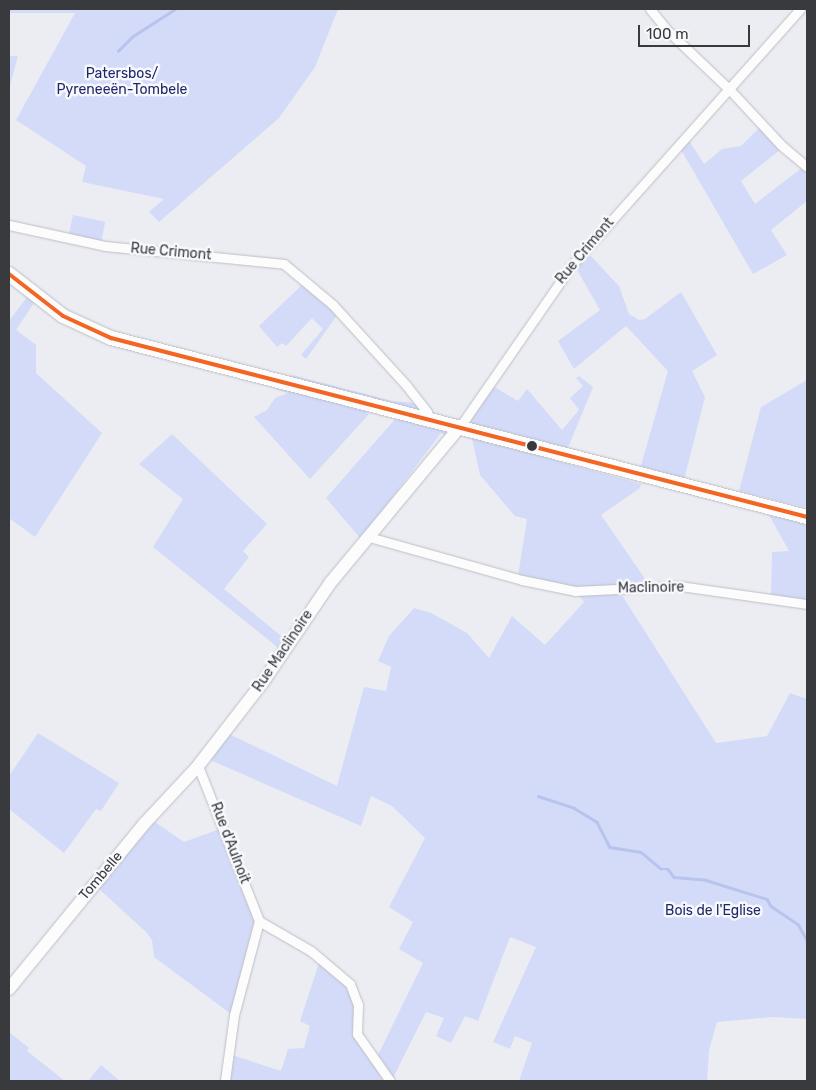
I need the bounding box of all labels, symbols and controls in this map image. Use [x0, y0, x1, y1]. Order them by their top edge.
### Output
scale bar [641, 15, 754, 47]
text: 100 m [646, 25, 688, 43]
park label: Patersbos/ Pyreneeën-Tombele [57, 66, 187, 98]
street label: Rue Crimont [552, 214, 618, 288]
street label: Rue Crimont [130, 240, 212, 264]
unlabelled marker [527, 441, 537, 451]
street label: Maclinoire [618, 579, 684, 597]
street label: Rue Maclinoire [249, 607, 317, 695]
street label: Rue d'Aulnoit [207, 800, 253, 886]
street label: Tombelle [76, 848, 126, 904]
park label: Bois de l'Eglise [665, 903, 761, 919]

